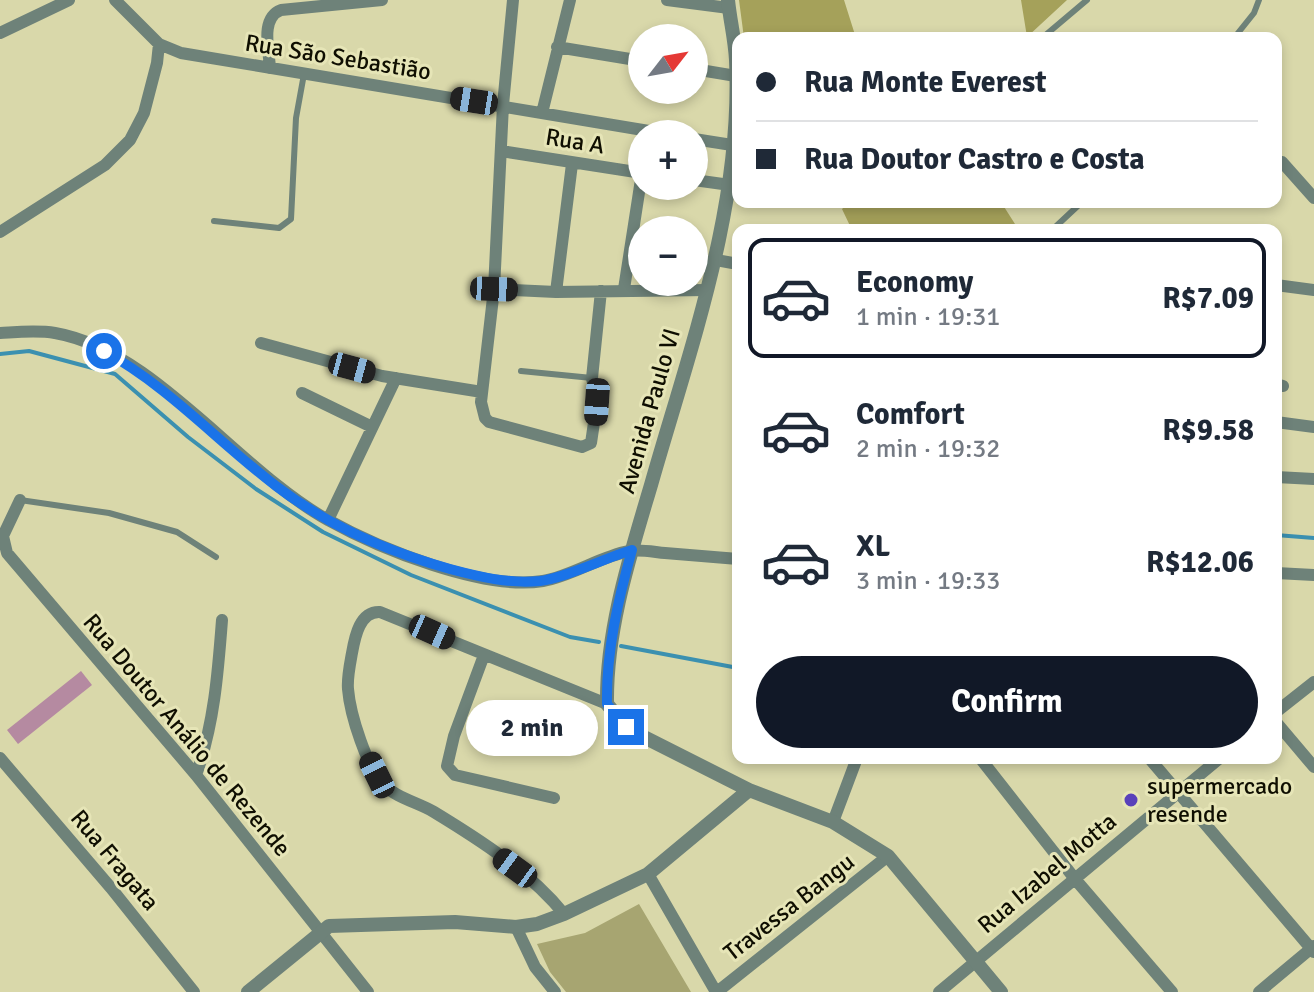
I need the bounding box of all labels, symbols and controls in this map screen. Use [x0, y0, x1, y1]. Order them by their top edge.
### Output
north arrow [628, 24, 708, 104]
map controls [628, 24, 708, 296]
street label: Rua São Sebastião [243, 27, 433, 87]
text: Rua Monte Everest [804, 64, 1047, 101]
car [448, 85, 500, 117]
button: + [628, 120, 708, 200]
street label: Rua A [543, 122, 607, 160]
text: Rua Doutor Castro e Costa [804, 141, 1145, 178]
button: − [628, 216, 708, 296]
icon: car [760, 262, 832, 334]
text: Economy [856, 264, 973, 301]
car [470, 276, 518, 302]
text: R$7.09 [1162, 280, 1254, 317]
text: 1 min · 19:31 [856, 301, 1000, 333]
street label: Avenida Paulo VI [611, 325, 687, 497]
route start [86, 333, 122, 369]
car [326, 350, 378, 386]
car [583, 377, 611, 427]
icon: car [760, 394, 832, 466]
text: Comfort [856, 396, 965, 433]
text: R$9.58 [1162, 412, 1254, 449]
text: 2 min · 19:32 [856, 433, 1000, 465]
icon: car [760, 526, 832, 598]
text: XL [856, 528, 890, 565]
text: R$12.06 [1146, 544, 1254, 581]
text: 3 min · 19:33 [856, 565, 1000, 597]
street label: Rua Doutor Análio de Rezende [77, 607, 297, 863]
car [405, 611, 459, 653]
button: Confirm [756, 656, 1258, 748]
callout: 2 min [466, 699, 598, 755]
route end [608, 709, 644, 745]
text: 2 min [501, 712, 563, 744]
car [356, 748, 398, 802]
place label: supermercado resende [1147, 771, 1292, 829]
marker: supermercado resende [1122, 791, 1140, 809]
street label: Rua Fragata [64, 804, 166, 916]
street label: Rua Izabel Motta [971, 806, 1123, 940]
car [489, 844, 541, 892]
street label: Travessa Bangu [718, 847, 860, 967]

